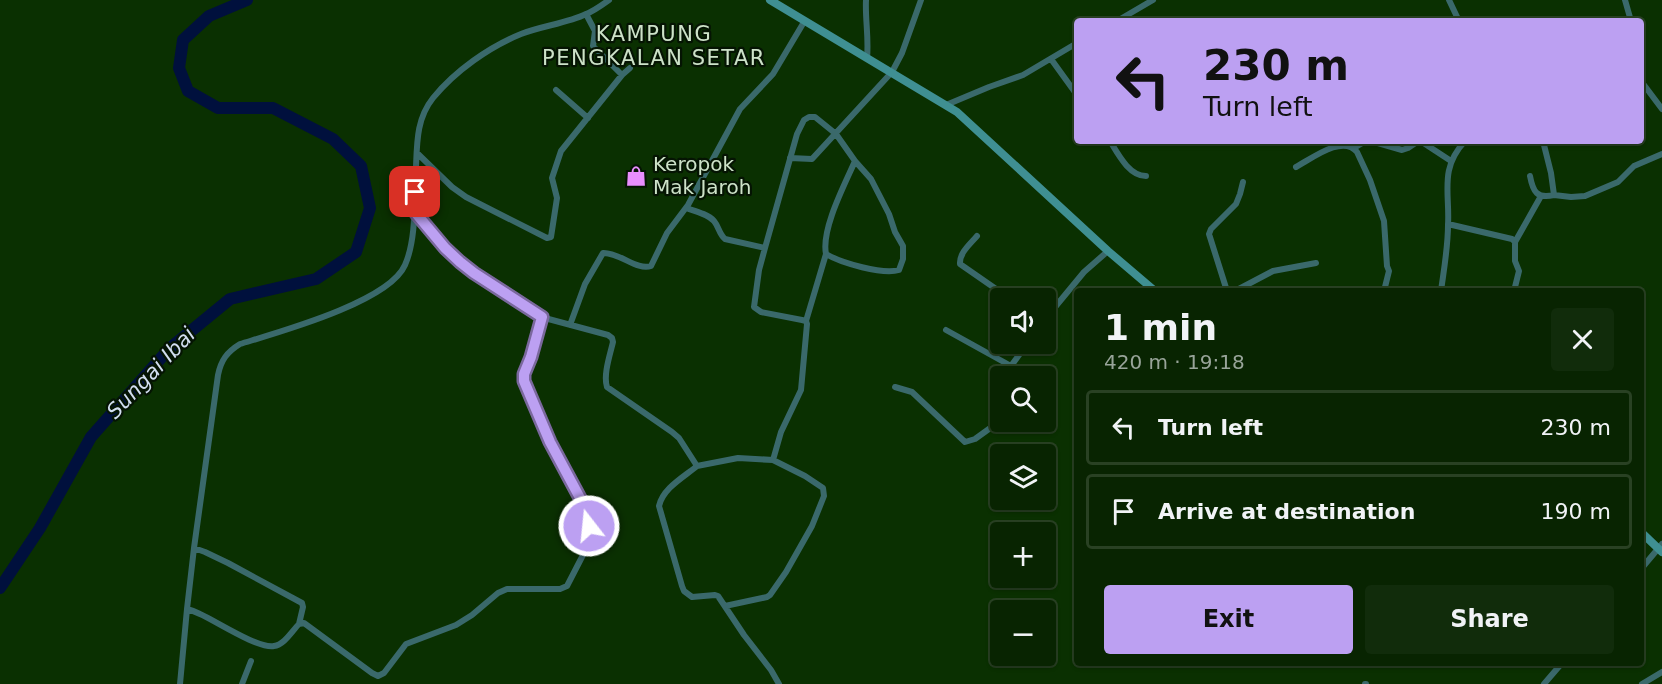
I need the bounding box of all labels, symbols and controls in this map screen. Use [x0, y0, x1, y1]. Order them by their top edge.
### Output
district label: KAMPUNG PENGKALAN SETAR [542, 22, 766, 70]
text: 230 m [1203, 41, 1349, 90]
icon: left [1104, 42, 1182, 120]
text: Turn left [1203, 91, 1313, 122]
place label: Keropok Mak Jaroh [653, 152, 751, 199]
shop icon: Keropok Mak Jaroh [624, 164, 648, 188]
pin [389, 166, 440, 217]
icon: arrive [398, 175, 431, 208]
map controls [990, 288, 1056, 666]
button: sound [990, 288, 1056, 354]
text: 1 min [1104, 307, 1217, 348]
button: close [1551, 308, 1614, 371]
water label: Sungai Ibai [102, 323, 200, 423]
text: 420 m · 19:18 [1104, 350, 1245, 374]
button: search [990, 366, 1056, 432]
icon: left [1107, 411, 1140, 444]
text: Turn left [1158, 415, 1263, 440]
text: 230 m [1541, 415, 1611, 440]
button: layers [990, 444, 1056, 510]
position arrow [557, 494, 621, 558]
icon: arrive [1107, 495, 1140, 528]
text: Arrive at destination [1158, 499, 1415, 524]
text: 190 m [1541, 499, 1611, 524]
button: + [990, 522, 1056, 588]
button: Exit [1104, 585, 1353, 654]
button: Share [1365, 585, 1614, 654]
button: − [990, 600, 1056, 666]

